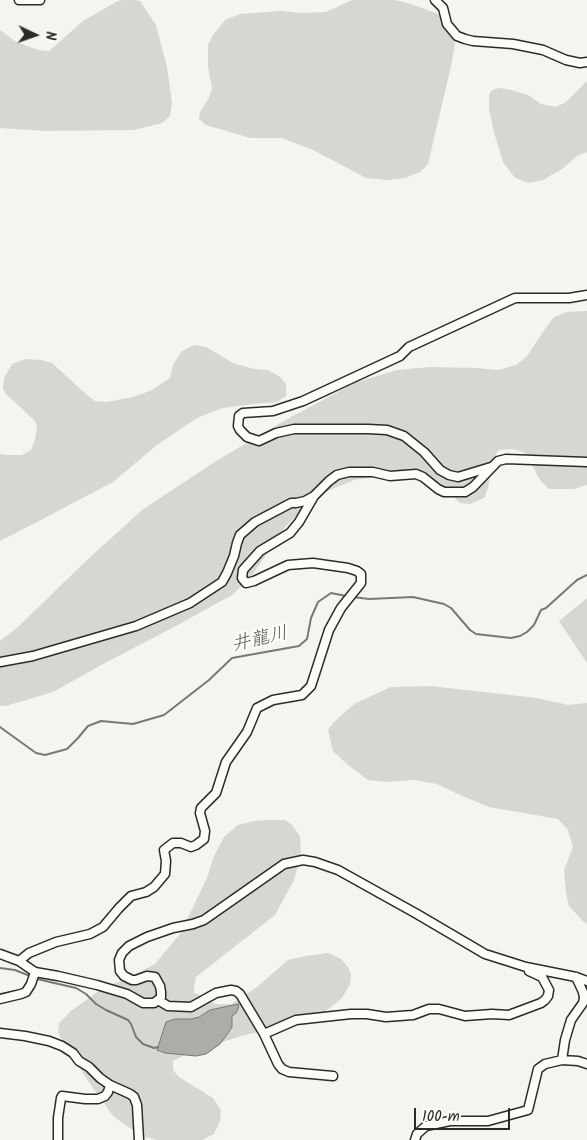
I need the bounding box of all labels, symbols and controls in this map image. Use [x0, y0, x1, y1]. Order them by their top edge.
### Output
north arrow [10, 10, 60, 60]
text: N [39, 31, 61, 41]
water label: 井龍川 [230, 623, 290, 659]
scale bar [417, 1098, 513, 1130]
text: 100 m [422, 1105, 460, 1129]

